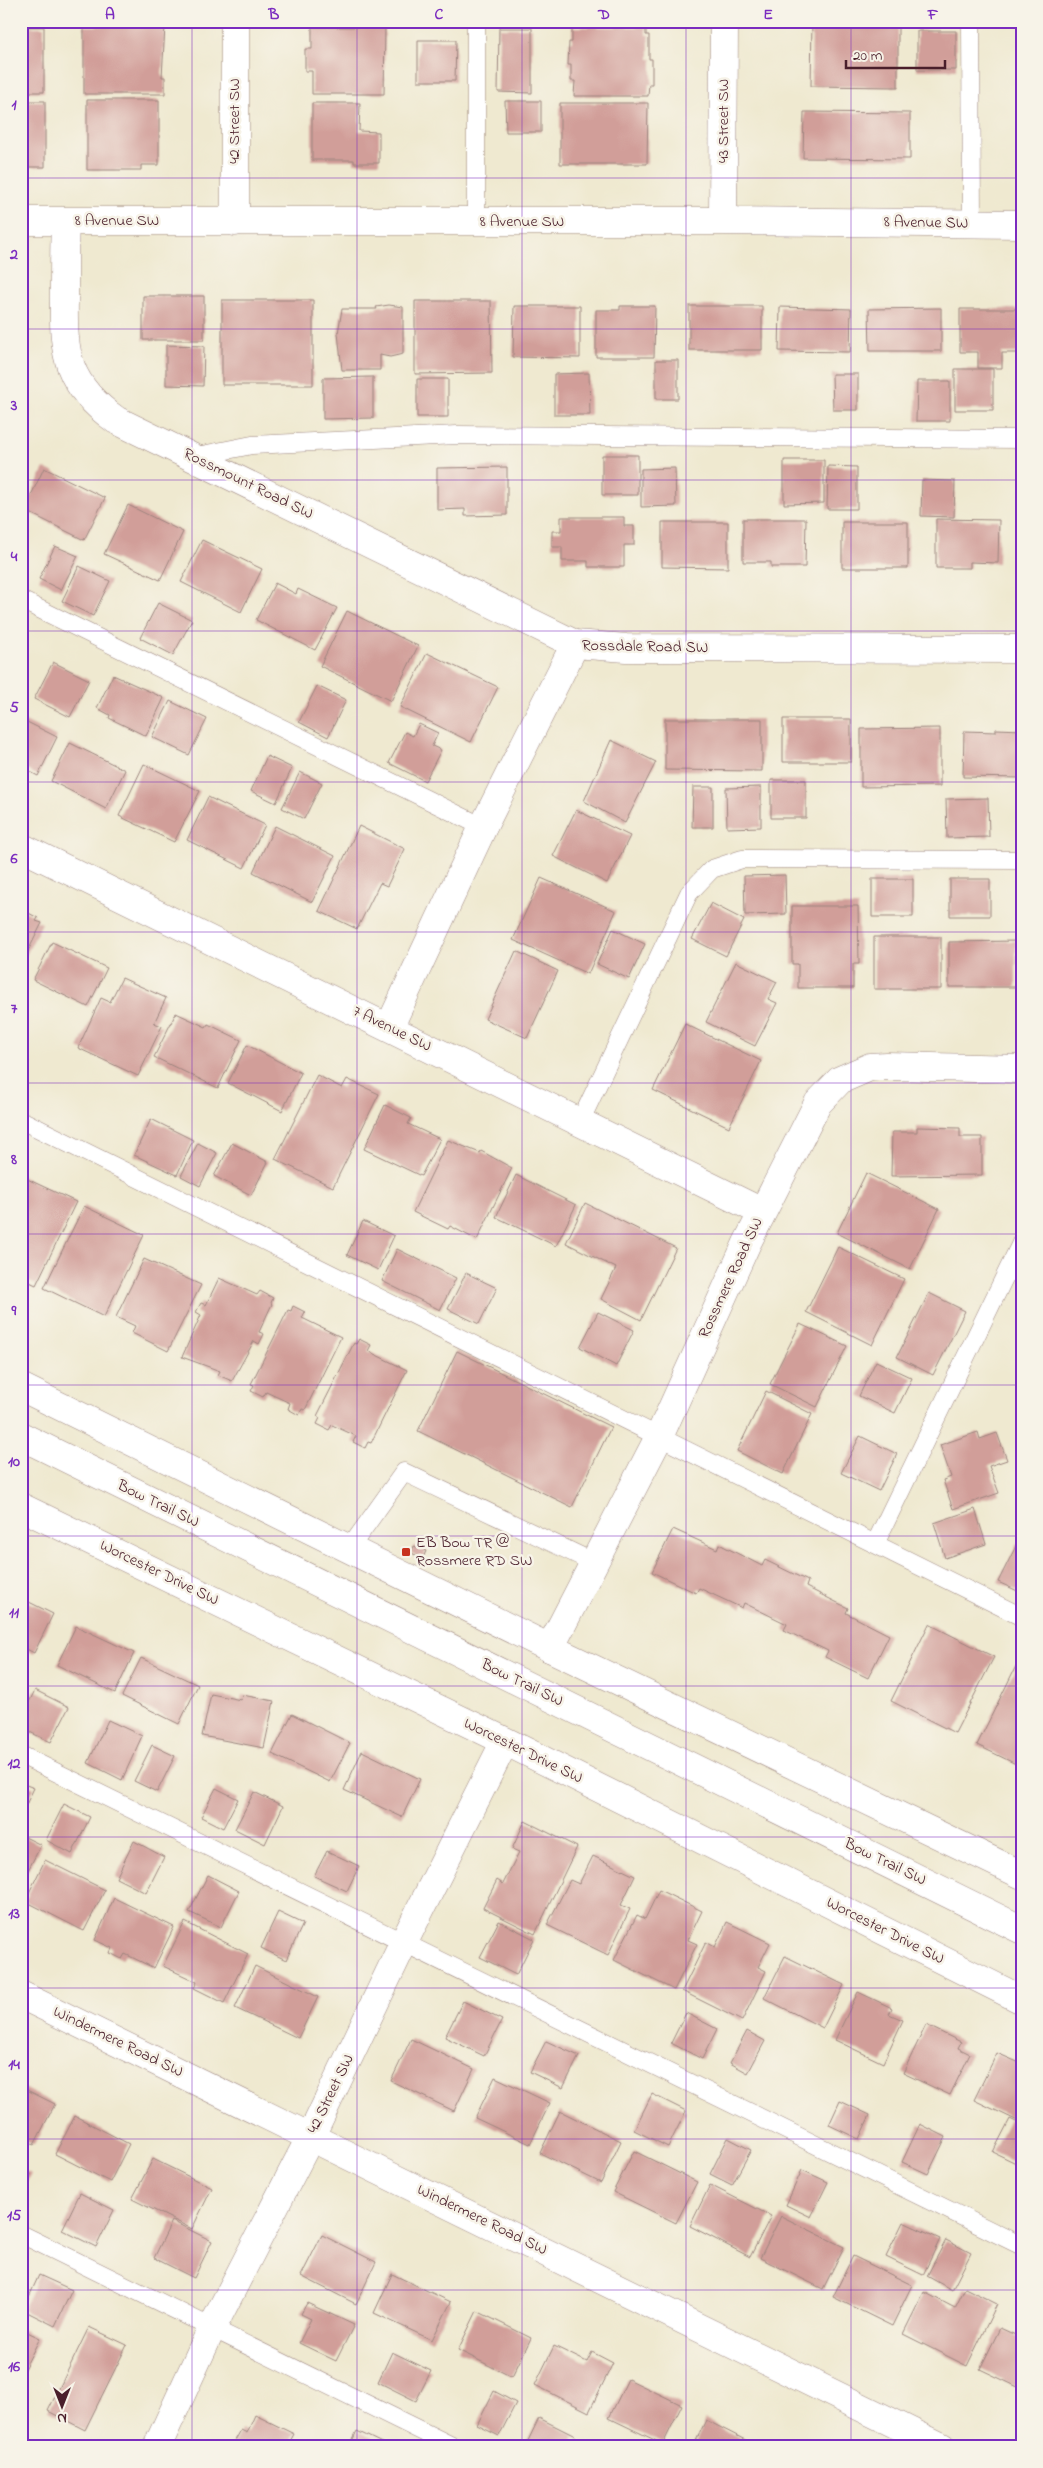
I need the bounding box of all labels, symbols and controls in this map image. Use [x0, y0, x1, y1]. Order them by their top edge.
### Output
text: A [105, 3, 115, 27]
text: B [268, 3, 280, 27]
text: C [435, 3, 444, 27]
text: D [597, 3, 610, 27]
text: E [763, 3, 773, 27]
text: F [927, 3, 939, 27]
scale bar [846, 38, 944, 70]
text: 20 m [853, 45, 883, 67]
street label: 42 Street SW [223, 78, 247, 164]
street label: 43 Street SW [712, 79, 736, 163]
text: 1 [11, 93, 17, 117]
street label: 8 Avenue SW [75, 209, 159, 233]
street label: 8 Avenue SW [480, 210, 564, 234]
street label: 8 Avenue SW [884, 210, 968, 236]
text: 2 [9, 243, 18, 267]
text: 3 [10, 394, 18, 418]
street label: Rossmount Road SW [179, 442, 317, 526]
text: 4 [10, 545, 18, 569]
street label: Rossdale Road SW [582, 634, 708, 660]
text: 5 [9, 696, 19, 720]
text: 6 [9, 847, 18, 871]
text: 7 [11, 997, 18, 1021]
street label: 7 Avenue SW [348, 1000, 436, 1058]
text: 8 [10, 1148, 17, 1172]
street label: Rossmere Road SW [693, 1214, 769, 1342]
text: 9 [11, 1299, 17, 1323]
text: 10 [8, 1450, 20, 1474]
street label: Bow Trail SW [112, 1473, 203, 1534]
place label: EB Bow TR @ Rossmere RD SW [416, 1531, 532, 1573]
street label: Worcester Drive SW [95, 1534, 223, 1612]
marker: EB Bow TR @ Rossmere RD SW [400, 1546, 412, 1558]
text: 11 [9, 1601, 20, 1625]
street label: Bow Trail SW [476, 1652, 567, 1713]
street label: Worcester Drive SW [459, 1712, 587, 1790]
text: 12 [7, 1752, 21, 1776]
street label: Bow Trail SW [839, 1831, 930, 1892]
street label: Worcester Drive SW [822, 1891, 948, 1971]
text: 13 [8, 1902, 20, 1926]
street label: Windermere Road SW [49, 2000, 187, 2084]
street label: 42 Street SW [301, 2050, 361, 2138]
text: 14 [8, 2053, 20, 2077]
street label: Windermere Road SW [413, 2178, 551, 2262]
text: 15 [7, 2204, 22, 2228]
text: 16 [8, 2355, 21, 2379]
north arrow [38, 2380, 88, 2430]
text: N [57, 2407, 67, 2428]

